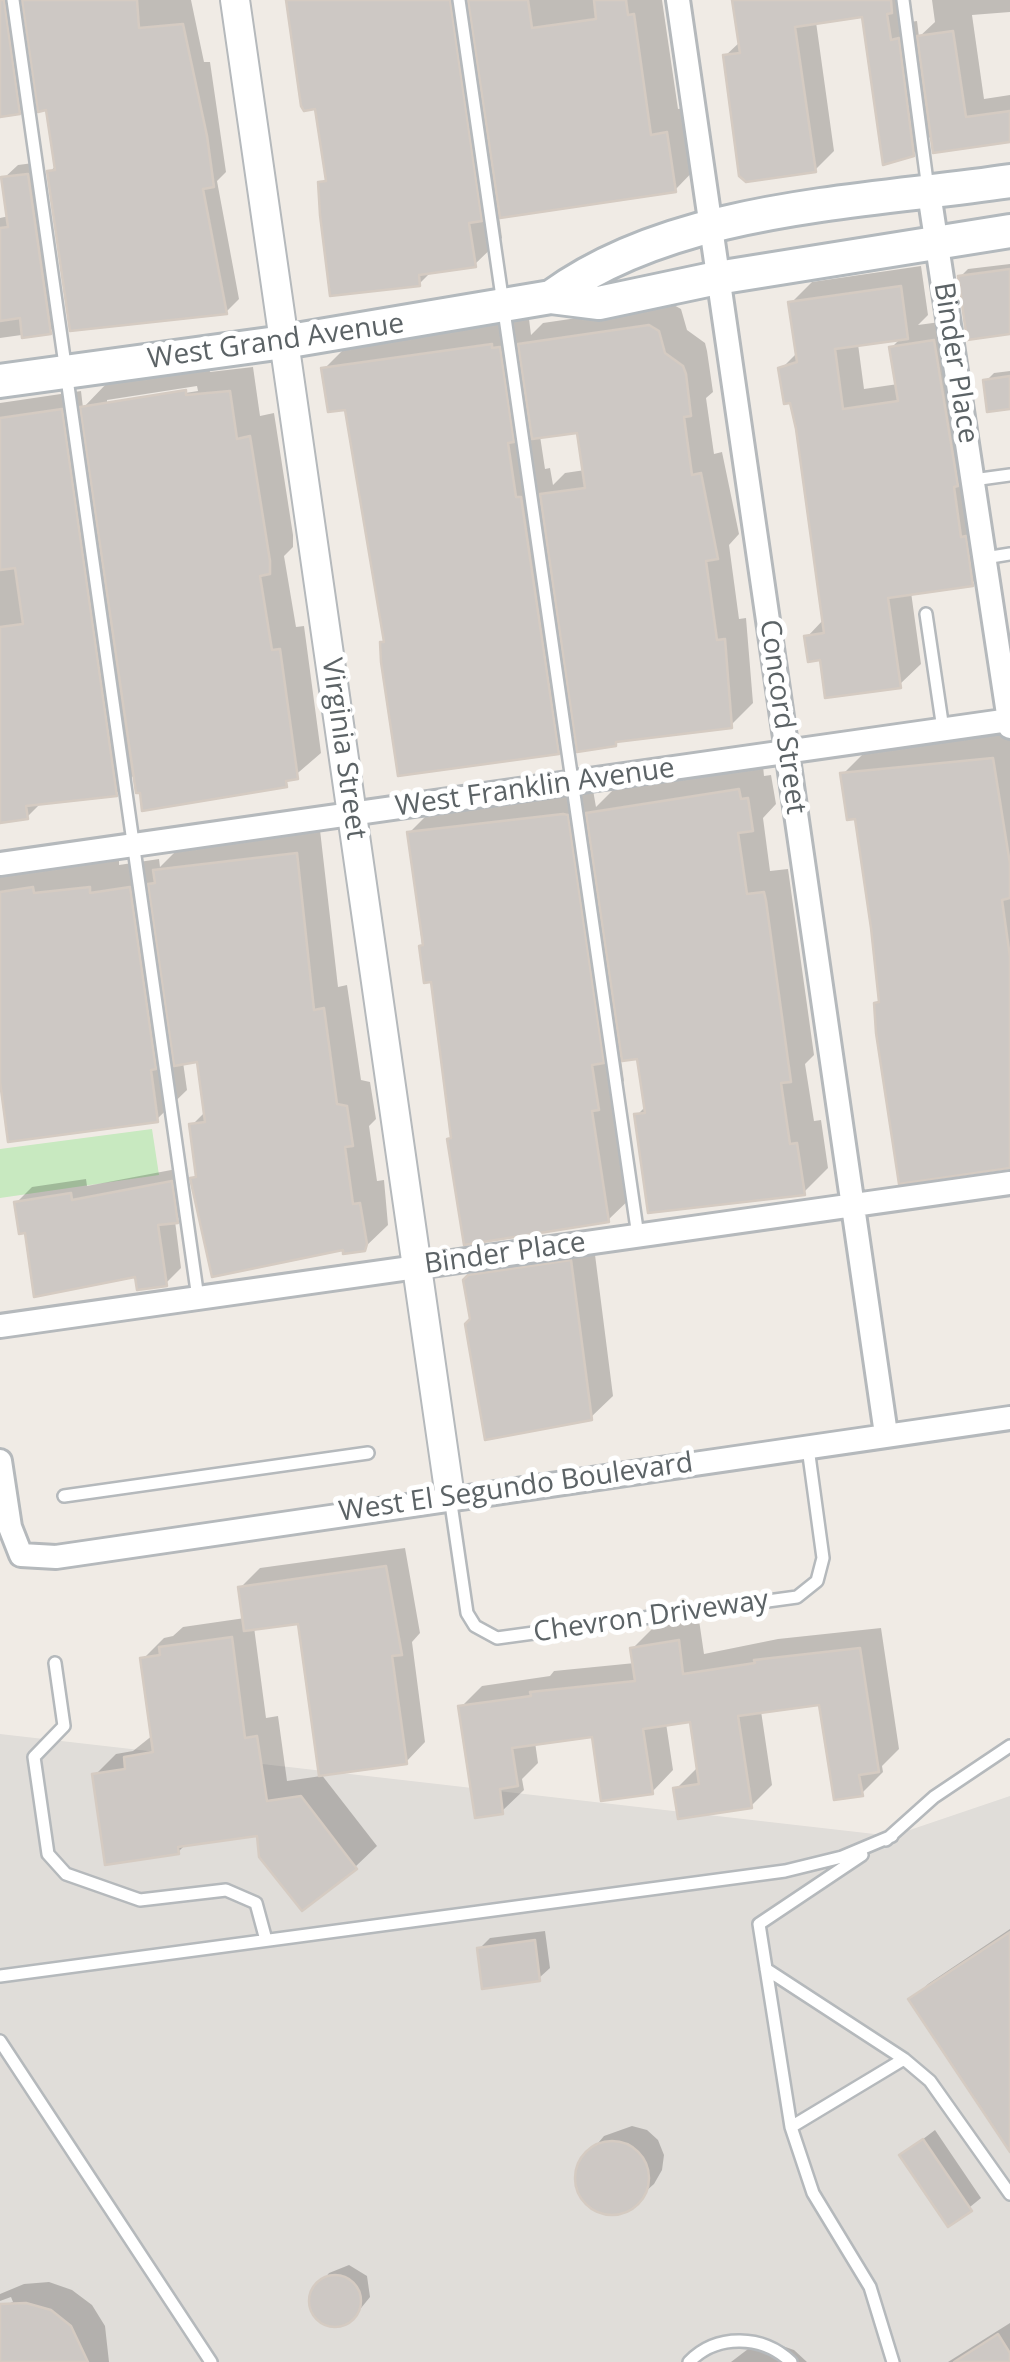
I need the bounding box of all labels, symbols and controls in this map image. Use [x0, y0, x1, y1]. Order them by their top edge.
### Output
street label: Binder Place [926, 280, 984, 446]
street label: West Grand Avenue [146, 307, 406, 377]
street label: Concord Street [752, 618, 812, 816]
street label: Virginia Street [314, 656, 372, 842]
street label: West Franklin Avenue [393, 752, 677, 824]
street label: Binder Place [422, 1226, 588, 1282]
street label: West El Segundo Boulevard [337, 1447, 695, 1529]
street label: Chevron Driveway [531, 1584, 771, 1650]

